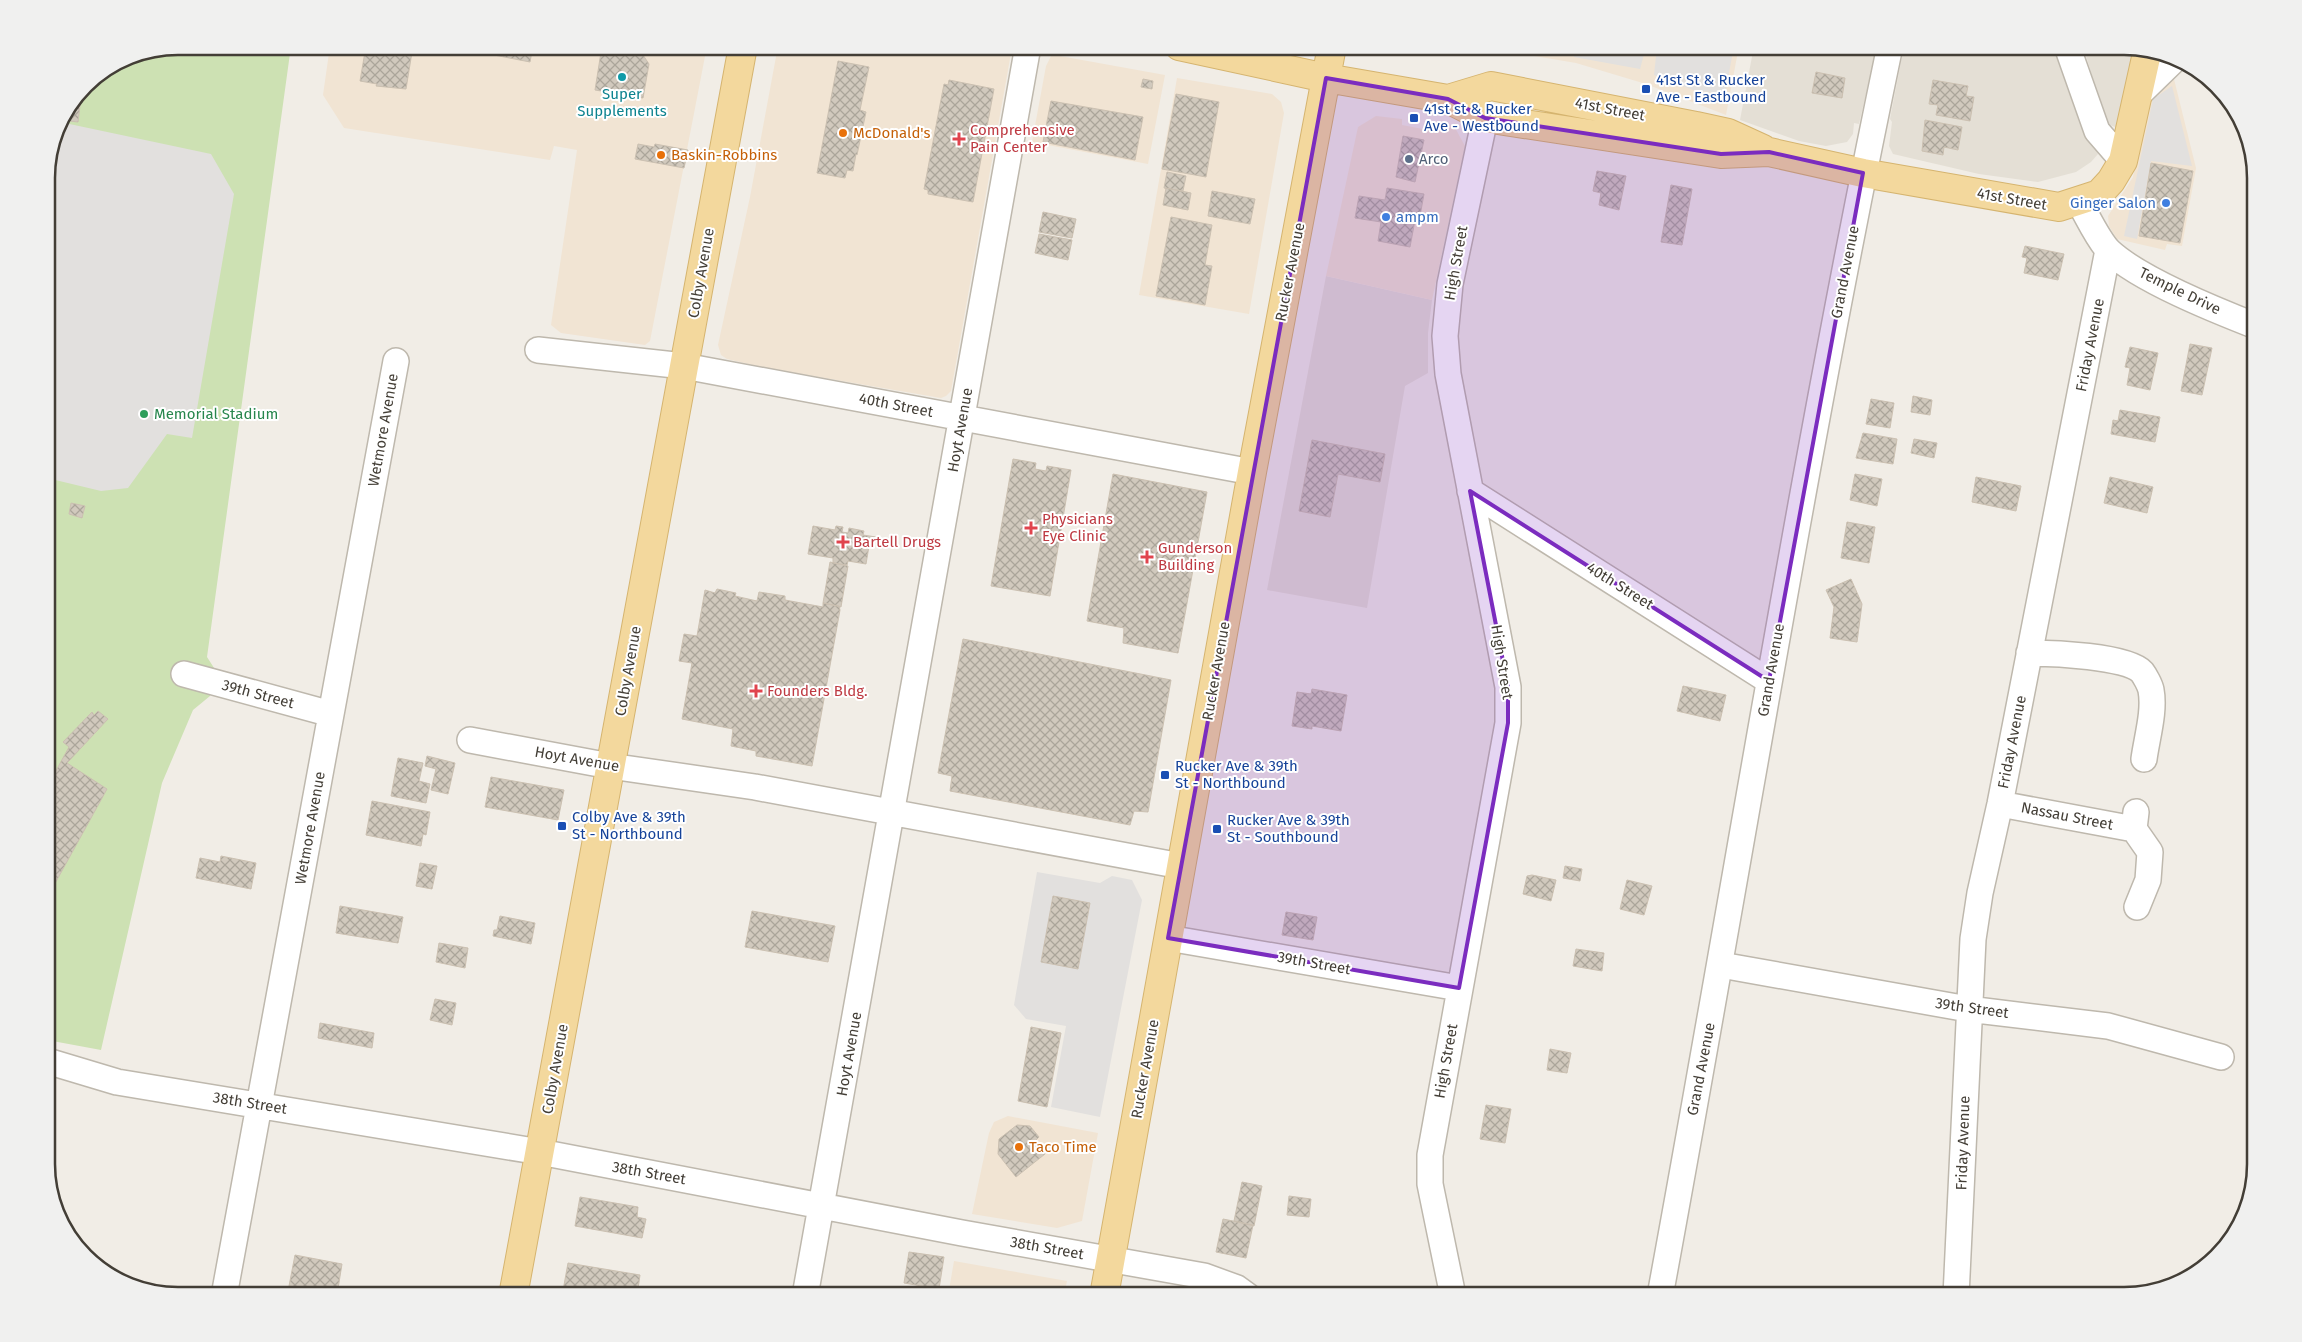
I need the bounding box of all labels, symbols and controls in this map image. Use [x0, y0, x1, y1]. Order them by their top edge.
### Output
marker: Super Supplements [616, 71, 628, 83]
place label: 41st St & Rucker Ave - Eastbound [1656, 71, 1767, 106]
marker: 41st St & Rucker Ave - Eastbound [1640, 83, 1652, 95]
place label: Super Supplements [577, 85, 667, 120]
street label: 41st Street [1574, 93, 1647, 125]
place label: 41st st & Rucker Ave - Westbound [1424, 100, 1539, 135]
marker: 41st st & Rucker Ave - Westbound [1408, 112, 1420, 124]
place label: Comprehensive Pain Center [970, 121, 1075, 156]
place label: McDonald's [853, 124, 931, 142]
marker: McDonald's [837, 127, 849, 139]
marker: Comprehensive Pain Center [952, 132, 966, 146]
place label: Baskin-Robbins [671, 146, 777, 164]
marker: Baskin-Robbins [655, 149, 667, 161]
place label: Arco [1419, 150, 1449, 168]
marker: Arco [1403, 153, 1415, 165]
street label: 41st Street [1976, 184, 2049, 214]
place label: Ginger Salon [2070, 194, 2156, 212]
marker: Ginger Salon [2160, 197, 2172, 209]
place label: ampm [1396, 208, 1439, 226]
marker: ampm [1380, 211, 1392, 223]
street label: Rucker Avenue [1272, 221, 1308, 323]
street label: High Street [1441, 224, 1472, 302]
street label: Grand Avenue [1827, 224, 1863, 320]
street label: Colby Avenue [684, 227, 718, 319]
street label: Temple Drive [2136, 264, 2224, 318]
street label: Friday Avenue [2072, 297, 2108, 393]
street label: Wetmore Avenue [364, 372, 402, 488]
street label: Hoyt Avenue [944, 386, 976, 474]
street label: 40th Street [857, 389, 935, 421]
place label: Memorial Stadium [154, 405, 278, 423]
marker: Memorial Stadium [138, 408, 150, 420]
place label: Physicians Eye Clinic [1042, 510, 1113, 545]
marker: Physicians Eye Clinic [1024, 521, 1038, 535]
place label: Bartell Drugs [853, 533, 941, 551]
marker: Bartell Drugs [837, 536, 849, 548]
place label: Gunderson Building [1158, 539, 1232, 574]
marker: Gunderson Building [1140, 550, 1154, 564]
street label: 40th Street [1583, 558, 1657, 614]
street label: Rucker Avenue [1198, 620, 1234, 722]
street label: Grand Avenue [1754, 622, 1788, 718]
street label: High Street [1487, 623, 1517, 701]
street label: Colby Avenue [611, 625, 645, 717]
street label: 39th Street [220, 676, 297, 712]
place label: Founders Bldg. [767, 682, 868, 700]
marker: Founders Bldg. [749, 684, 763, 698]
street label: Friday Avenue [1994, 694, 2030, 790]
street label: Hoyt Avenue [533, 743, 621, 775]
place label: Rucker Ave & 39th St - Northbound [1175, 757, 1298, 792]
marker: Rucker Ave & 39th St - Northbound [1159, 769, 1171, 781]
street label: Wetmore Avenue [291, 770, 329, 886]
street label: Nassau Street [2019, 798, 2115, 834]
place label: Colby Ave & 39th St - Northbound [572, 808, 686, 843]
place label: Rucker Ave & 39th St - Southbound [1227, 811, 1350, 846]
marker: Colby Ave & 39th St - Northbound [556, 820, 568, 832]
marker: Rucker Ave & 39th St - Southbound [1211, 823, 1223, 835]
street label: 39th Street [1276, 948, 1353, 978]
street label: 39th Street [1934, 994, 2010, 1022]
street label: Hoyt Avenue [833, 1010, 865, 1098]
street label: Rucker Avenue [1127, 1018, 1163, 1120]
street label: Grand Avenue [1683, 1021, 1719, 1117]
street label: High Street [1431, 1022, 1462, 1100]
street label: Colby Avenue [538, 1023, 572, 1115]
street label: 38th Street [212, 1088, 289, 1118]
street label: Friday Avenue [1952, 1095, 1974, 1191]
place label: Taco Time [1029, 1138, 1097, 1156]
marker: Taco Time [1013, 1141, 1025, 1153]
street label: 38th Street [611, 1158, 688, 1188]
street label: 38th Street [1009, 1233, 1086, 1263]

